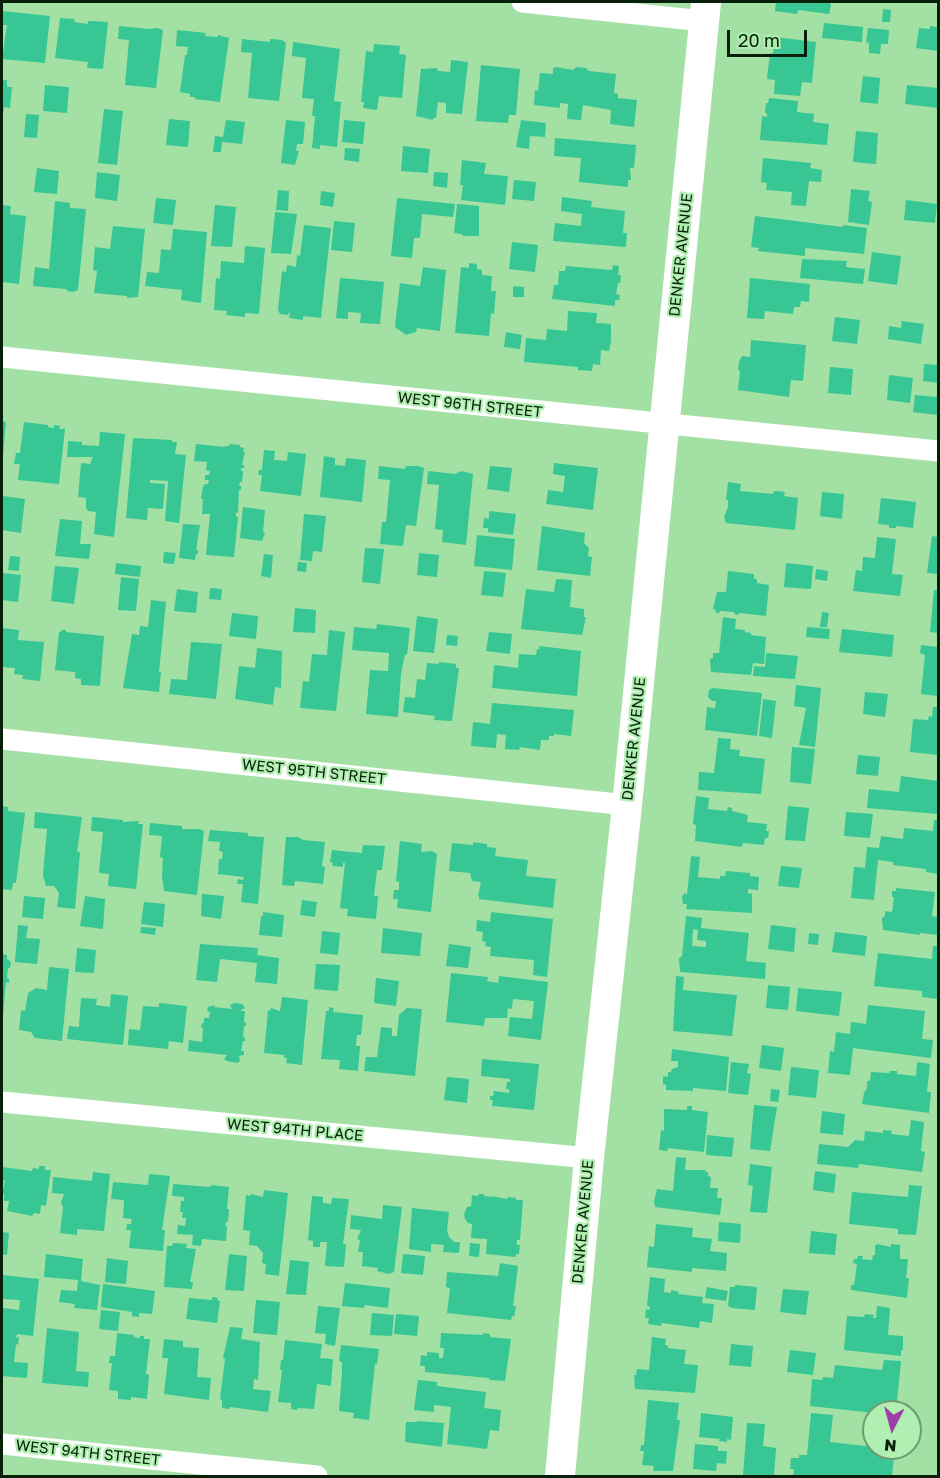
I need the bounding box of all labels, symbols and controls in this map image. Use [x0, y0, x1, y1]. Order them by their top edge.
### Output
scale bar [730, 18, 810, 56]
text: 20 m [738, 29, 780, 51]
street label: DENKER AVENUE [666, 192, 696, 318]
street label: WEST 96TH STREET [397, 388, 543, 422]
street label: DENKER AVENUE [619, 676, 649, 802]
street label: WEST 95TH STREET [241, 755, 387, 789]
street label: WEST 94TH PLACE [226, 1115, 364, 1145]
street label: DENKER AVENUE [569, 1160, 597, 1284]
north arrow [862, 1400, 922, 1460]
text: N [883, 1435, 897, 1456]
street label: WEST 94TH STREET [15, 1436, 161, 1470]

